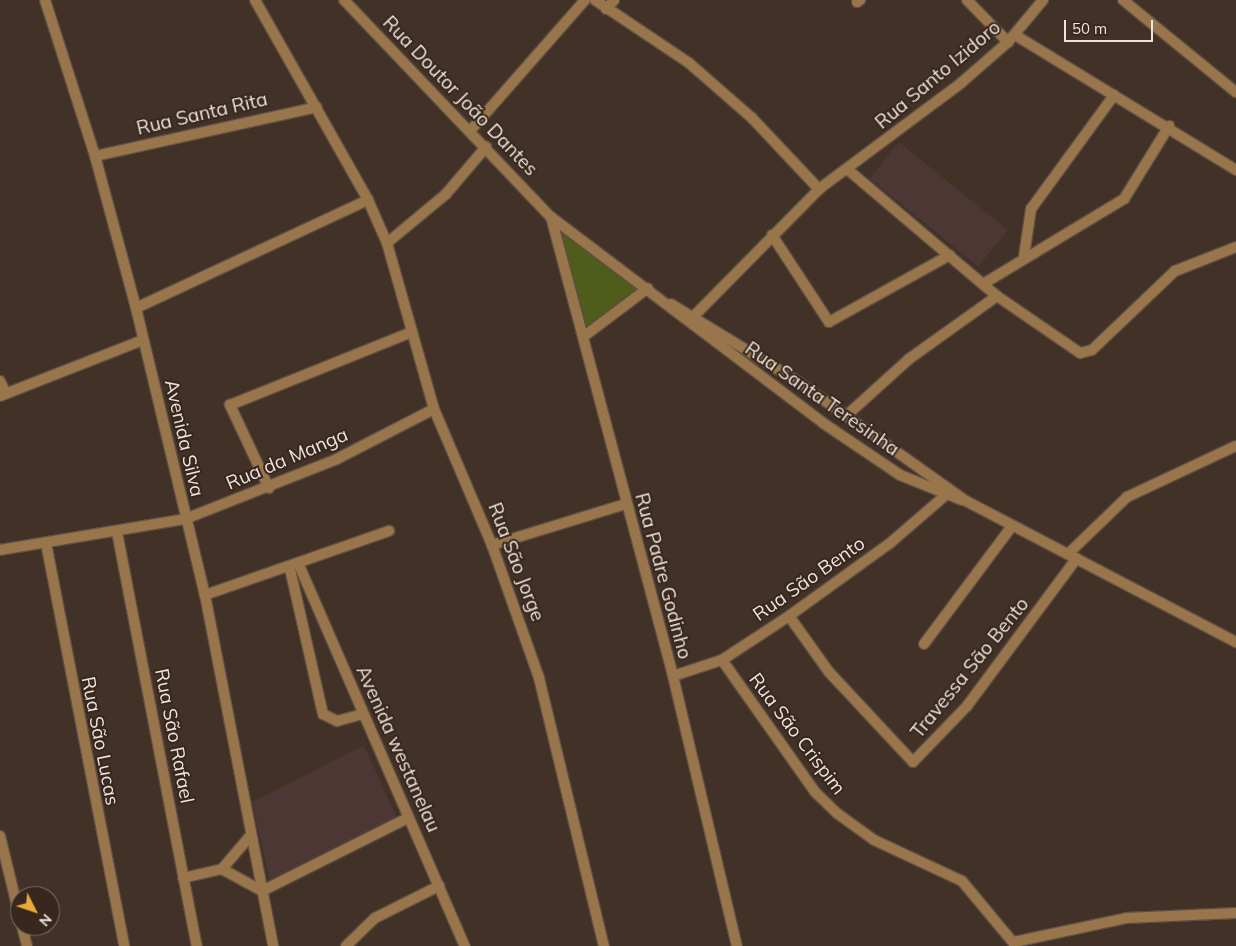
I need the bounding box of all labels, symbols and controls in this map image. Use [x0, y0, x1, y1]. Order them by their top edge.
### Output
scale bar [1066, 10, 1155, 42]
street label: Rua Doutor João Dantes [378, 11, 542, 181]
street label: Rua Santo Izidoro [871, 16, 1005, 134]
text: 50 m [1072, 19, 1107, 38]
street label: Rua Santa Rita [134, 88, 270, 140]
street label: Rua Santa Teresinha [741, 337, 903, 461]
street label: Avenida Silva [159, 377, 209, 499]
street label: Rua da Manga [223, 423, 351, 495]
street label: Rua Padre Godinho [630, 490, 696, 662]
street label: Rua São Jorge [483, 499, 549, 625]
street label: Rua São Bento [749, 532, 869, 626]
street label: Travessa São Bento [906, 593, 1034, 743]
street label: Avenida westanelau [351, 662, 445, 836]
street label: Rua São Rafael [150, 667, 198, 805]
street label: Rua São Crispim [744, 669, 850, 799]
street label: Rua São Lucas [76, 675, 124, 807]
north arrow [10, 886, 60, 936]
text: N [35, 910, 56, 930]

